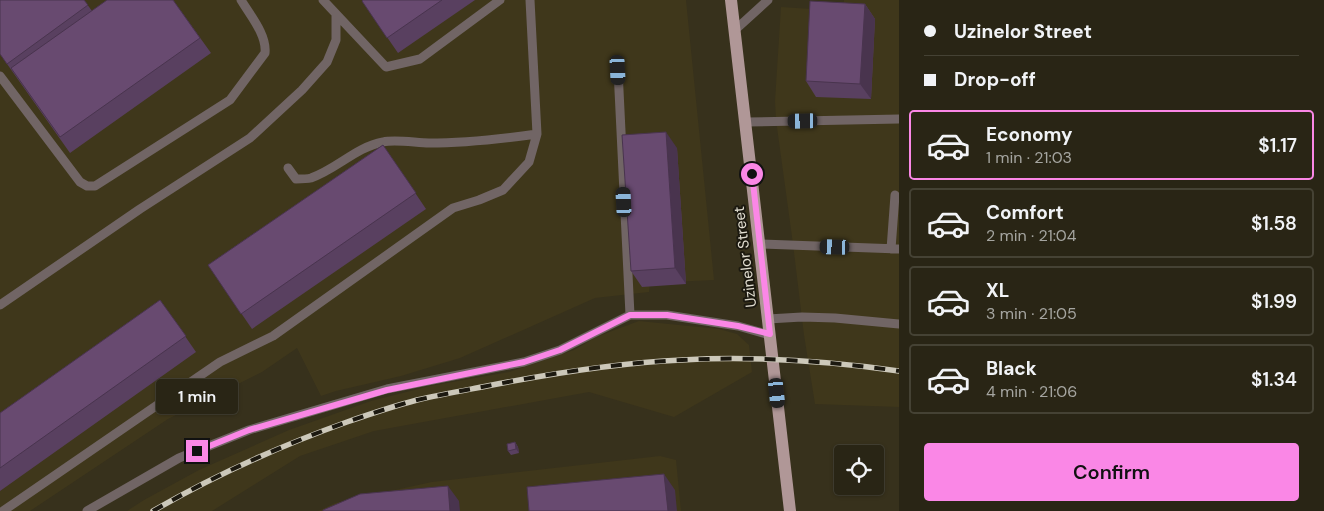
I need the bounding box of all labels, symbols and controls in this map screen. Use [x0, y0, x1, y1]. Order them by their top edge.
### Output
text: Uzinelor Street [954, 19, 1092, 44]
car [609, 55, 626, 85]
text: Drop-off [954, 67, 1036, 92]
car [787, 113, 818, 129]
text: Economy [986, 122, 1073, 147]
icon: car [926, 123, 971, 168]
text: $1.17 [1258, 133, 1297, 158]
text: 1 min · 21:03 [986, 147, 1072, 168]
route start [741, 163, 763, 185]
car [615, 187, 632, 217]
text: Comfort [986, 200, 1064, 225]
icon: car [926, 201, 971, 246]
street label: Uzinelor Street [729, 205, 761, 309]
text: $1.58 [1251, 211, 1297, 236]
text: 2 min · 21:04 [986, 225, 1077, 246]
car [819, 239, 850, 255]
text: XL [986, 278, 1009, 303]
icon: car [926, 279, 971, 324]
text: $1.99 [1251, 289, 1297, 314]
text: 3 min · 21:05 [986, 303, 1077, 324]
text: Black [986, 356, 1037, 381]
icon: car [926, 357, 971, 402]
text: $1.34 [1251, 367, 1297, 392]
car [767, 377, 786, 409]
callout: 1 min [156, 378, 238, 414]
text: 4 min · 21:06 [986, 381, 1077, 402]
text: 1 min [178, 386, 216, 407]
route end [186, 440, 208, 462]
button: Confirm [924, 443, 1299, 501]
map controls [834, 445, 884, 495]
button: locate [834, 445, 884, 495]

